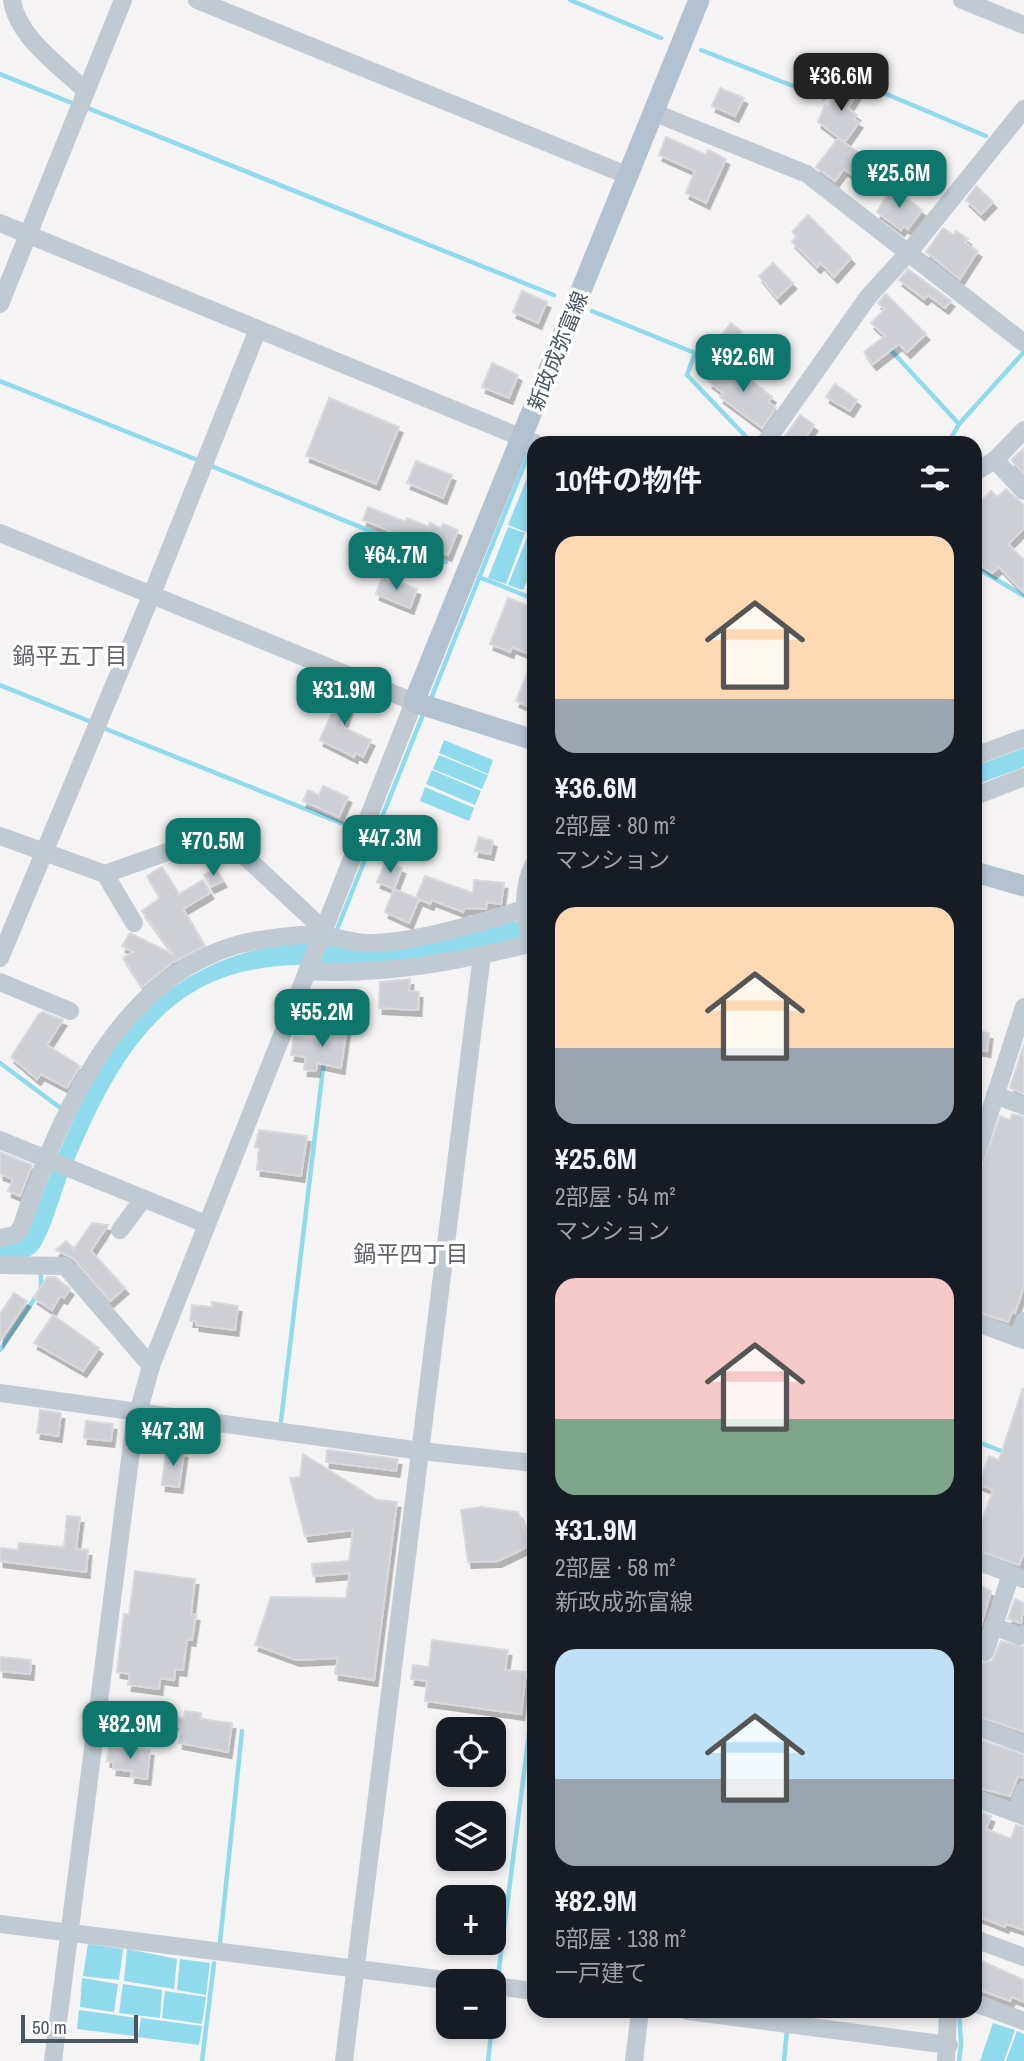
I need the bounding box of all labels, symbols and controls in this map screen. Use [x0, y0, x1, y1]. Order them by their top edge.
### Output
pin: ¥36.6M [784, 54, 898, 113]
text: ¥36.6M [810, 60, 872, 91]
pin: ¥25.6M [842, 150, 956, 210]
text: ¥25.6M [868, 157, 930, 188]
street label: 新政成弥富線 [520, 287, 595, 415]
pin: ¥92.6M [686, 334, 800, 394]
text: ¥92.6M [712, 341, 774, 372]
icon: filters [916, 459, 954, 497]
text: 10件の物件 [555, 460, 702, 500]
pin: ¥64.7M [339, 532, 453, 592]
text: ¥64.7M [365, 539, 427, 570]
icon: home [692, 582, 818, 708]
district label: 鍋平五丁目 [13, 640, 128, 671]
pin: ¥31.9M [287, 668, 401, 727]
text: ¥31.9M [313, 674, 375, 705]
text: ¥36.6M [555, 767, 637, 807]
text: 2部屋 · 80 m² [555, 810, 675, 841]
pin: ¥47.3M [333, 816, 447, 875]
pin: ¥70.5M [156, 818, 270, 878]
text: ¥47.3M [359, 822, 421, 853]
text: ¥70.5M [182, 825, 244, 856]
text: マンション [555, 844, 670, 875]
icon: home [692, 953, 818, 1079]
pin: ¥55.2M [265, 990, 379, 1049]
text: ¥55.2M [291, 996, 353, 1027]
text: ¥25.6M [555, 1138, 637, 1178]
text: 2部屋 · 54 m² [555, 1181, 675, 1212]
text: マンション [555, 1215, 670, 1246]
district label: 鍋平四丁目 [354, 1238, 469, 1269]
icon: home [692, 1324, 818, 1450]
pin: ¥47.3M [116, 1408, 230, 1468]
text: ¥47.3M [142, 1415, 204, 1446]
text: ¥31.9M [555, 1509, 637, 1549]
text: 2部屋 · 58 m² [555, 1552, 675, 1583]
text: 新政成弥富線 [555, 1586, 693, 1617]
icon: home [692, 1695, 818, 1821]
pin: ¥82.9M [73, 1702, 187, 1761]
text: ¥82.9M [99, 1708, 161, 1739]
map controls [436, 1717, 506, 2039]
button: locate [436, 1717, 506, 1787]
button: layers [436, 1801, 506, 1871]
text: ¥82.9M [555, 1880, 637, 1920]
button: + [436, 1885, 506, 1955]
text: 5部屋 · 138 m² [555, 1923, 686, 1954]
text: 一戸建て [555, 1957, 647, 1988]
button: − [436, 1969, 506, 2039]
scale bar [21, 2012, 138, 2044]
text: 50 m [32, 2014, 67, 2040]

